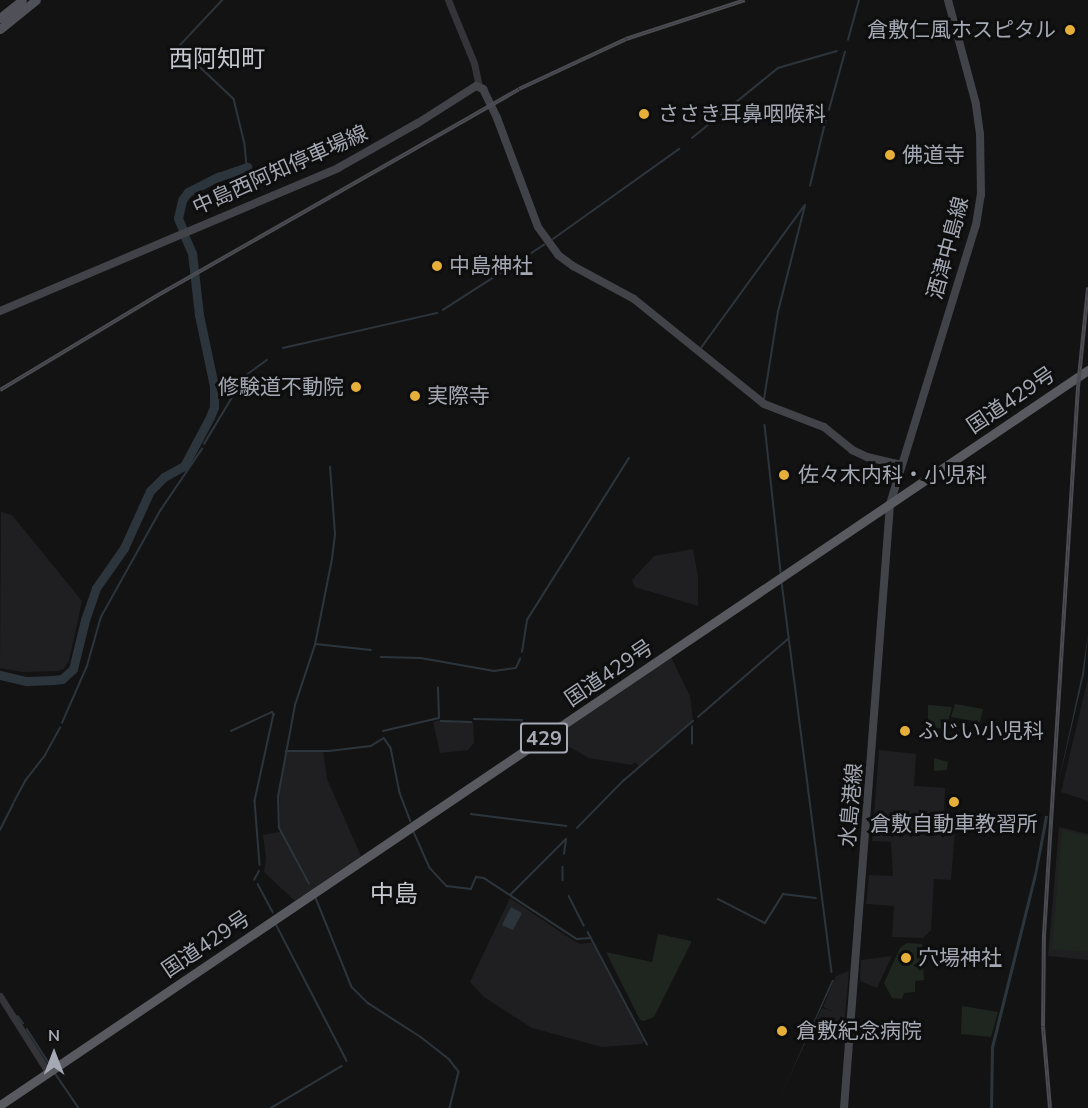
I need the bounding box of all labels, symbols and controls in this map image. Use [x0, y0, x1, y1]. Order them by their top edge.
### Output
place label: 倉敷仁風ホスピタル [867, 17, 1056, 43]
marker: 倉敷仁風ホスピタル [1061, 21, 1079, 39]
district label: 西阿知町 [169, 46, 265, 74]
place label: ささき耳鼻咽喉科 [658, 101, 826, 127]
marker: ささき耳鼻咽喉科 [635, 105, 653, 123]
street label: 中島西阿知停車場線 [189, 120, 371, 220]
place label: 佛道寺 [902, 142, 965, 168]
marker: 佛道寺 [883, 148, 897, 162]
street label: 酒津中島線 [922, 194, 974, 302]
place label: 中島神社 [449, 253, 533, 279]
marker: 中島神社 [430, 259, 444, 273]
street label: 国道429号 [962, 361, 1060, 439]
place label: 修験道不動院 [218, 374, 344, 400]
marker: 修験道不動院 [349, 380, 363, 394]
place label: 実際寺 [427, 383, 490, 409]
marker: 実際寺 [408, 389, 422, 403]
place label: 佐々木内科・小児科 [798, 462, 987, 488]
marker: 佐々木内科・小児科 [775, 466, 793, 484]
street label: 国道429号 [560, 634, 658, 712]
place label: ふじい小児科 [918, 718, 1044, 744]
road number: 429 [520, 721, 568, 755]
marker: ふじい小児科 [896, 722, 914, 740]
street label: 水島港線 [835, 762, 867, 848]
marker: 倉敷自動車教習所 [947, 795, 961, 809]
place label: 倉敷自動車教習所 [870, 811, 1038, 837]
district label: 中島 [370, 881, 418, 909]
street label: 国道429号 [157, 905, 255, 983]
place label: 穴場神社 [918, 945, 1002, 971]
marker: 穴場神社 [899, 951, 913, 965]
place label: 倉敷紀念病院 [796, 1018, 922, 1044]
marker: 倉敷紀念病院 [773, 1022, 791, 1040]
north arrow [24, 1024, 84, 1084]
text: N [48, 1025, 60, 1047]

